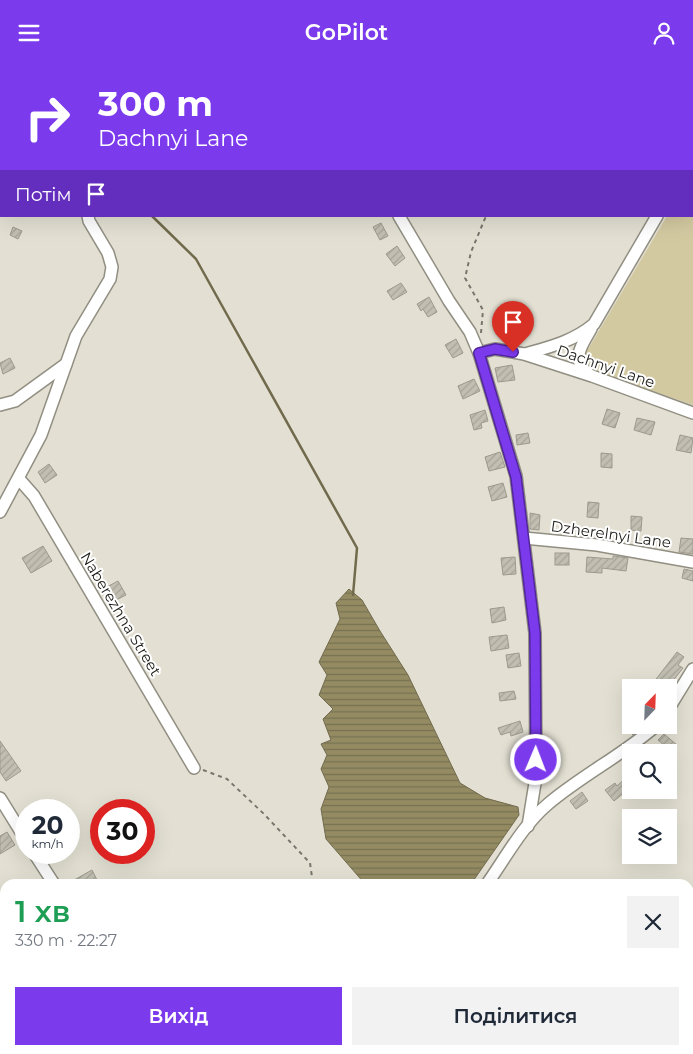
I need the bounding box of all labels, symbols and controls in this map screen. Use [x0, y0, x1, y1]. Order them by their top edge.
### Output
icon: menu [15, 19, 43, 47]
text: GoPilot [305, 19, 388, 46]
icon: person [650, 19, 678, 47]
text: 300 m [98, 82, 213, 125]
icon: right [15, 85, 80, 150]
text: Dachnyi Lane [98, 125, 248, 152]
icon: arrive [82, 180, 110, 208]
text: Потім [15, 183, 72, 206]
pin [492, 301, 534, 352]
icon: arrive [499, 308, 527, 336]
street label: Dachnyi Lane [554, 340, 658, 392]
street label: Dzherelnyi Lane [550, 516, 672, 552]
street label: Naberezhna Street [77, 549, 165, 679]
north arrow [622, 679, 678, 734]
map controls [622, 679, 677, 864]
position arrow [509, 733, 561, 785]
button: search [622, 744, 677, 799]
speed limit sign: 30 [90, 799, 155, 864]
button: layers [622, 809, 677, 864]
text: 20 [32, 810, 63, 840]
text: km/h [31, 836, 64, 851]
text: 1 хв [15, 893, 70, 930]
button: close [627, 896, 679, 948]
text: 330 m · 22:27 [15, 931, 117, 950]
button: Вихід [15, 987, 342, 1045]
button: Поділитися [352, 987, 679, 1045]

